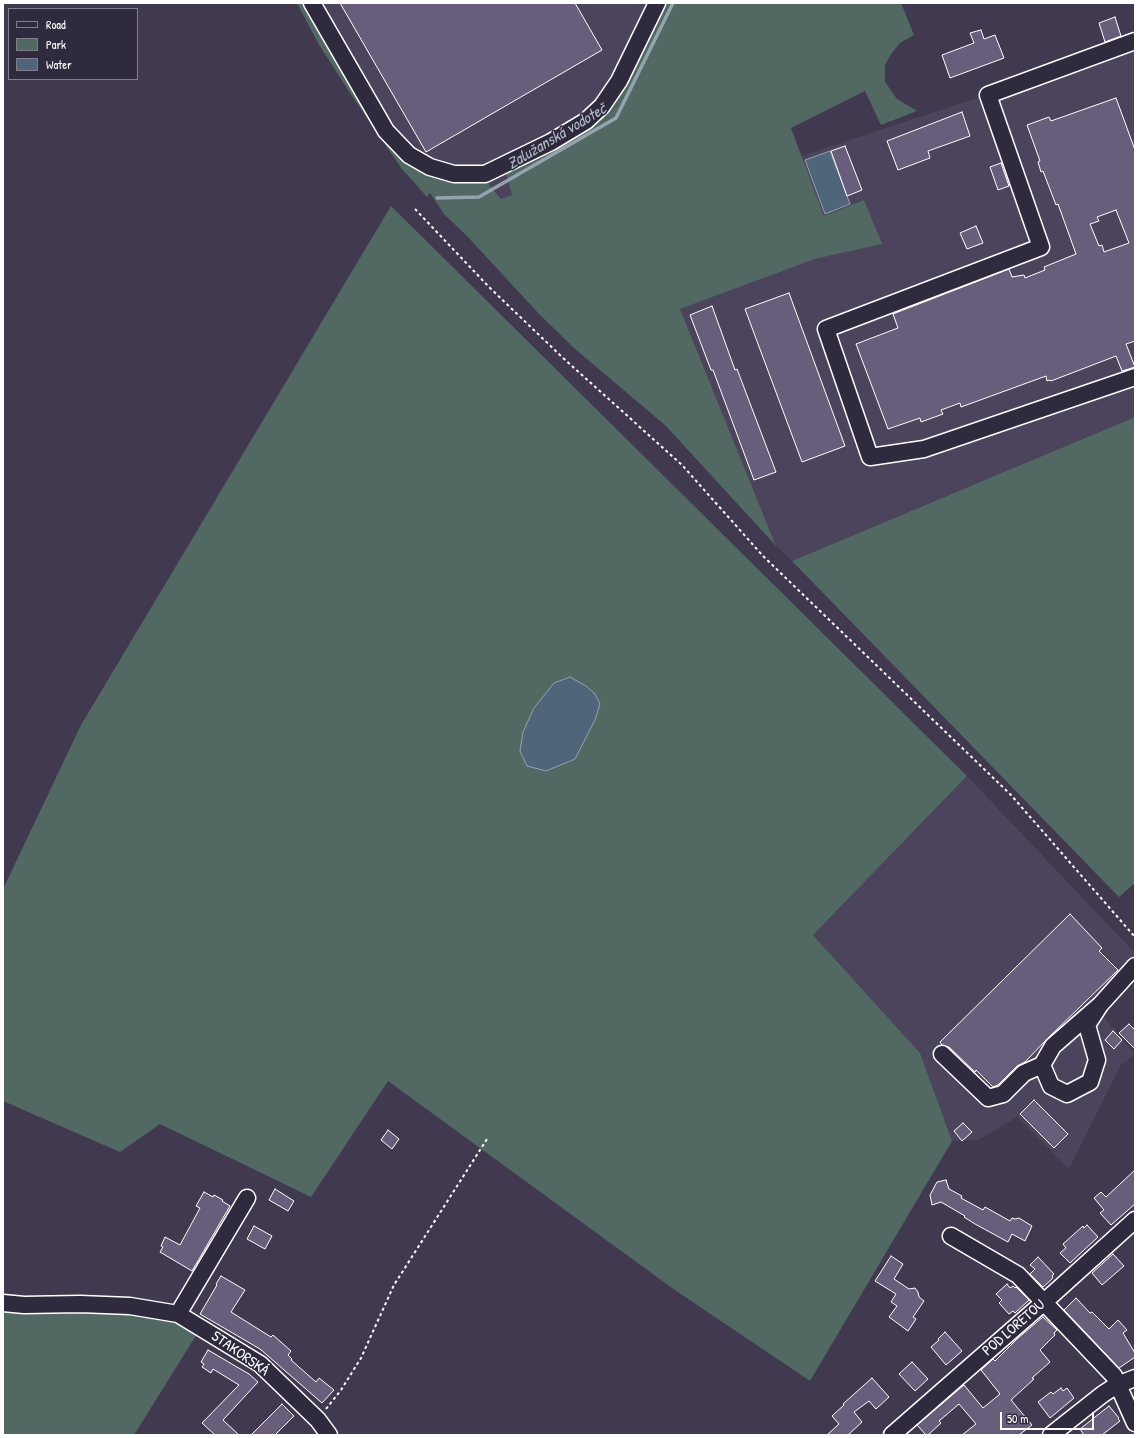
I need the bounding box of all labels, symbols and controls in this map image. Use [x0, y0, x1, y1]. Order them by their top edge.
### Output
legend [8, 8, 138, 80]
text: Road [46, 16, 66, 33]
text: Park [46, 36, 66, 53]
text: Water [46, 56, 72, 73]
water label: Zalužanská vodoteč [504, 100, 610, 174]
street label: POD LORETOU [979, 1296, 1049, 1360]
street label: STAKORSKÁ [208, 1328, 272, 1380]
scale bar [1002, 1404, 1096, 1430]
text: 50 m [1007, 1410, 1028, 1427]

